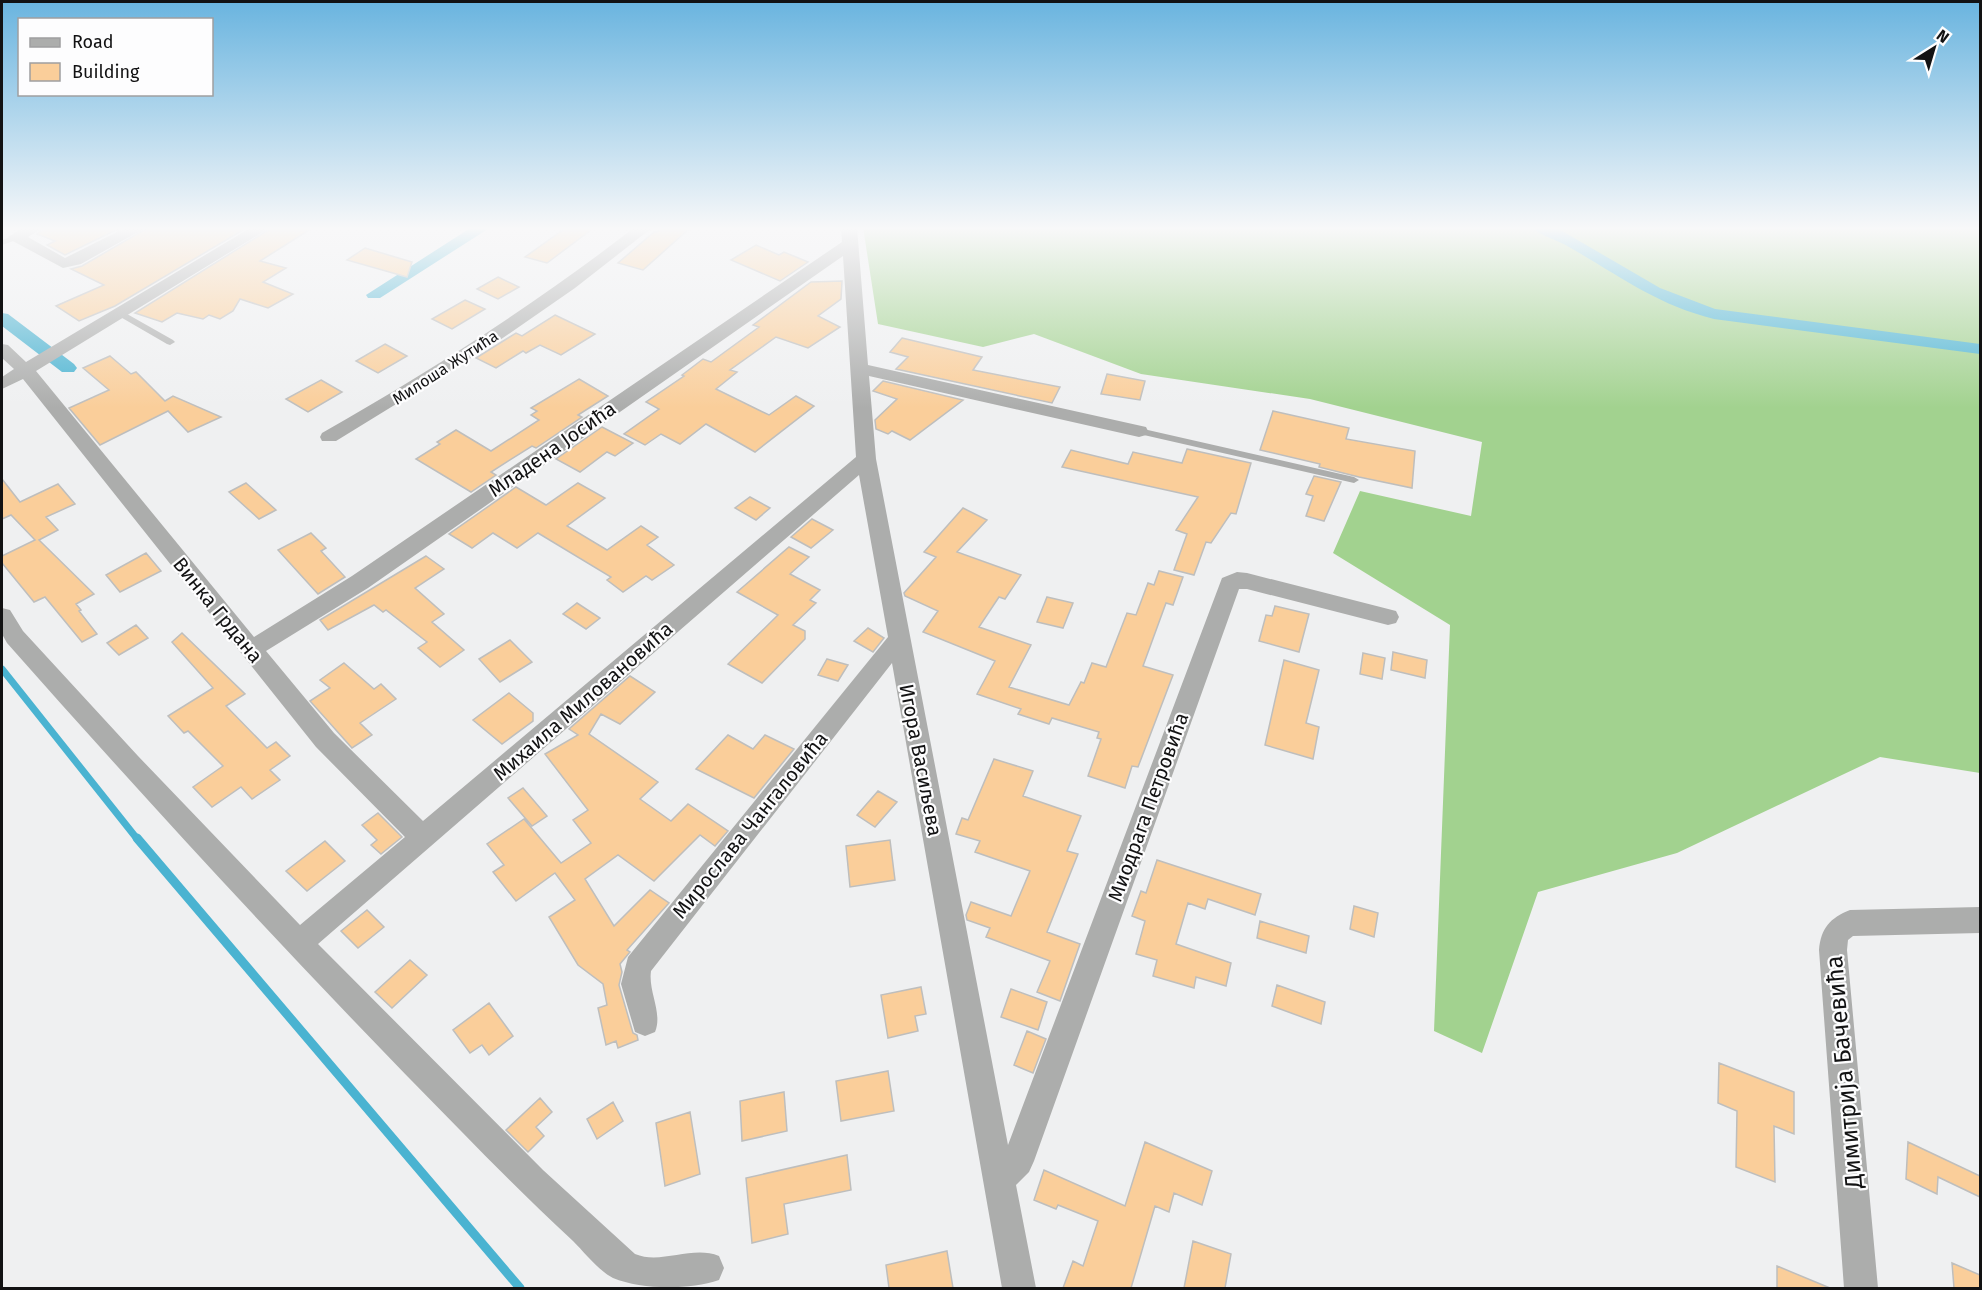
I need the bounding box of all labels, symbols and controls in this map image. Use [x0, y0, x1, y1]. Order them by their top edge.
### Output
legend [18, 18, 213, 96]
north arrow [1904, 18, 1964, 78]
text: N [1933, 26, 1953, 47]
text: Road [72, 31, 114, 53]
text: Building [72, 61, 140, 83]
street label: Милоша Жутића [389, 326, 502, 409]
street label: Младена Јосића [484, 396, 620, 502]
street label: Винка Грдана [168, 552, 268, 668]
street label: Михаила Миловановића [488, 617, 678, 785]
street label: Игора Васиљева [894, 682, 948, 838]
street label: Миодрага Петровића [1103, 709, 1193, 905]
street label: Мирослава Чангаловића [667, 727, 833, 923]
street label: Димитрија Бачевића [1820, 954, 1868, 1191]

